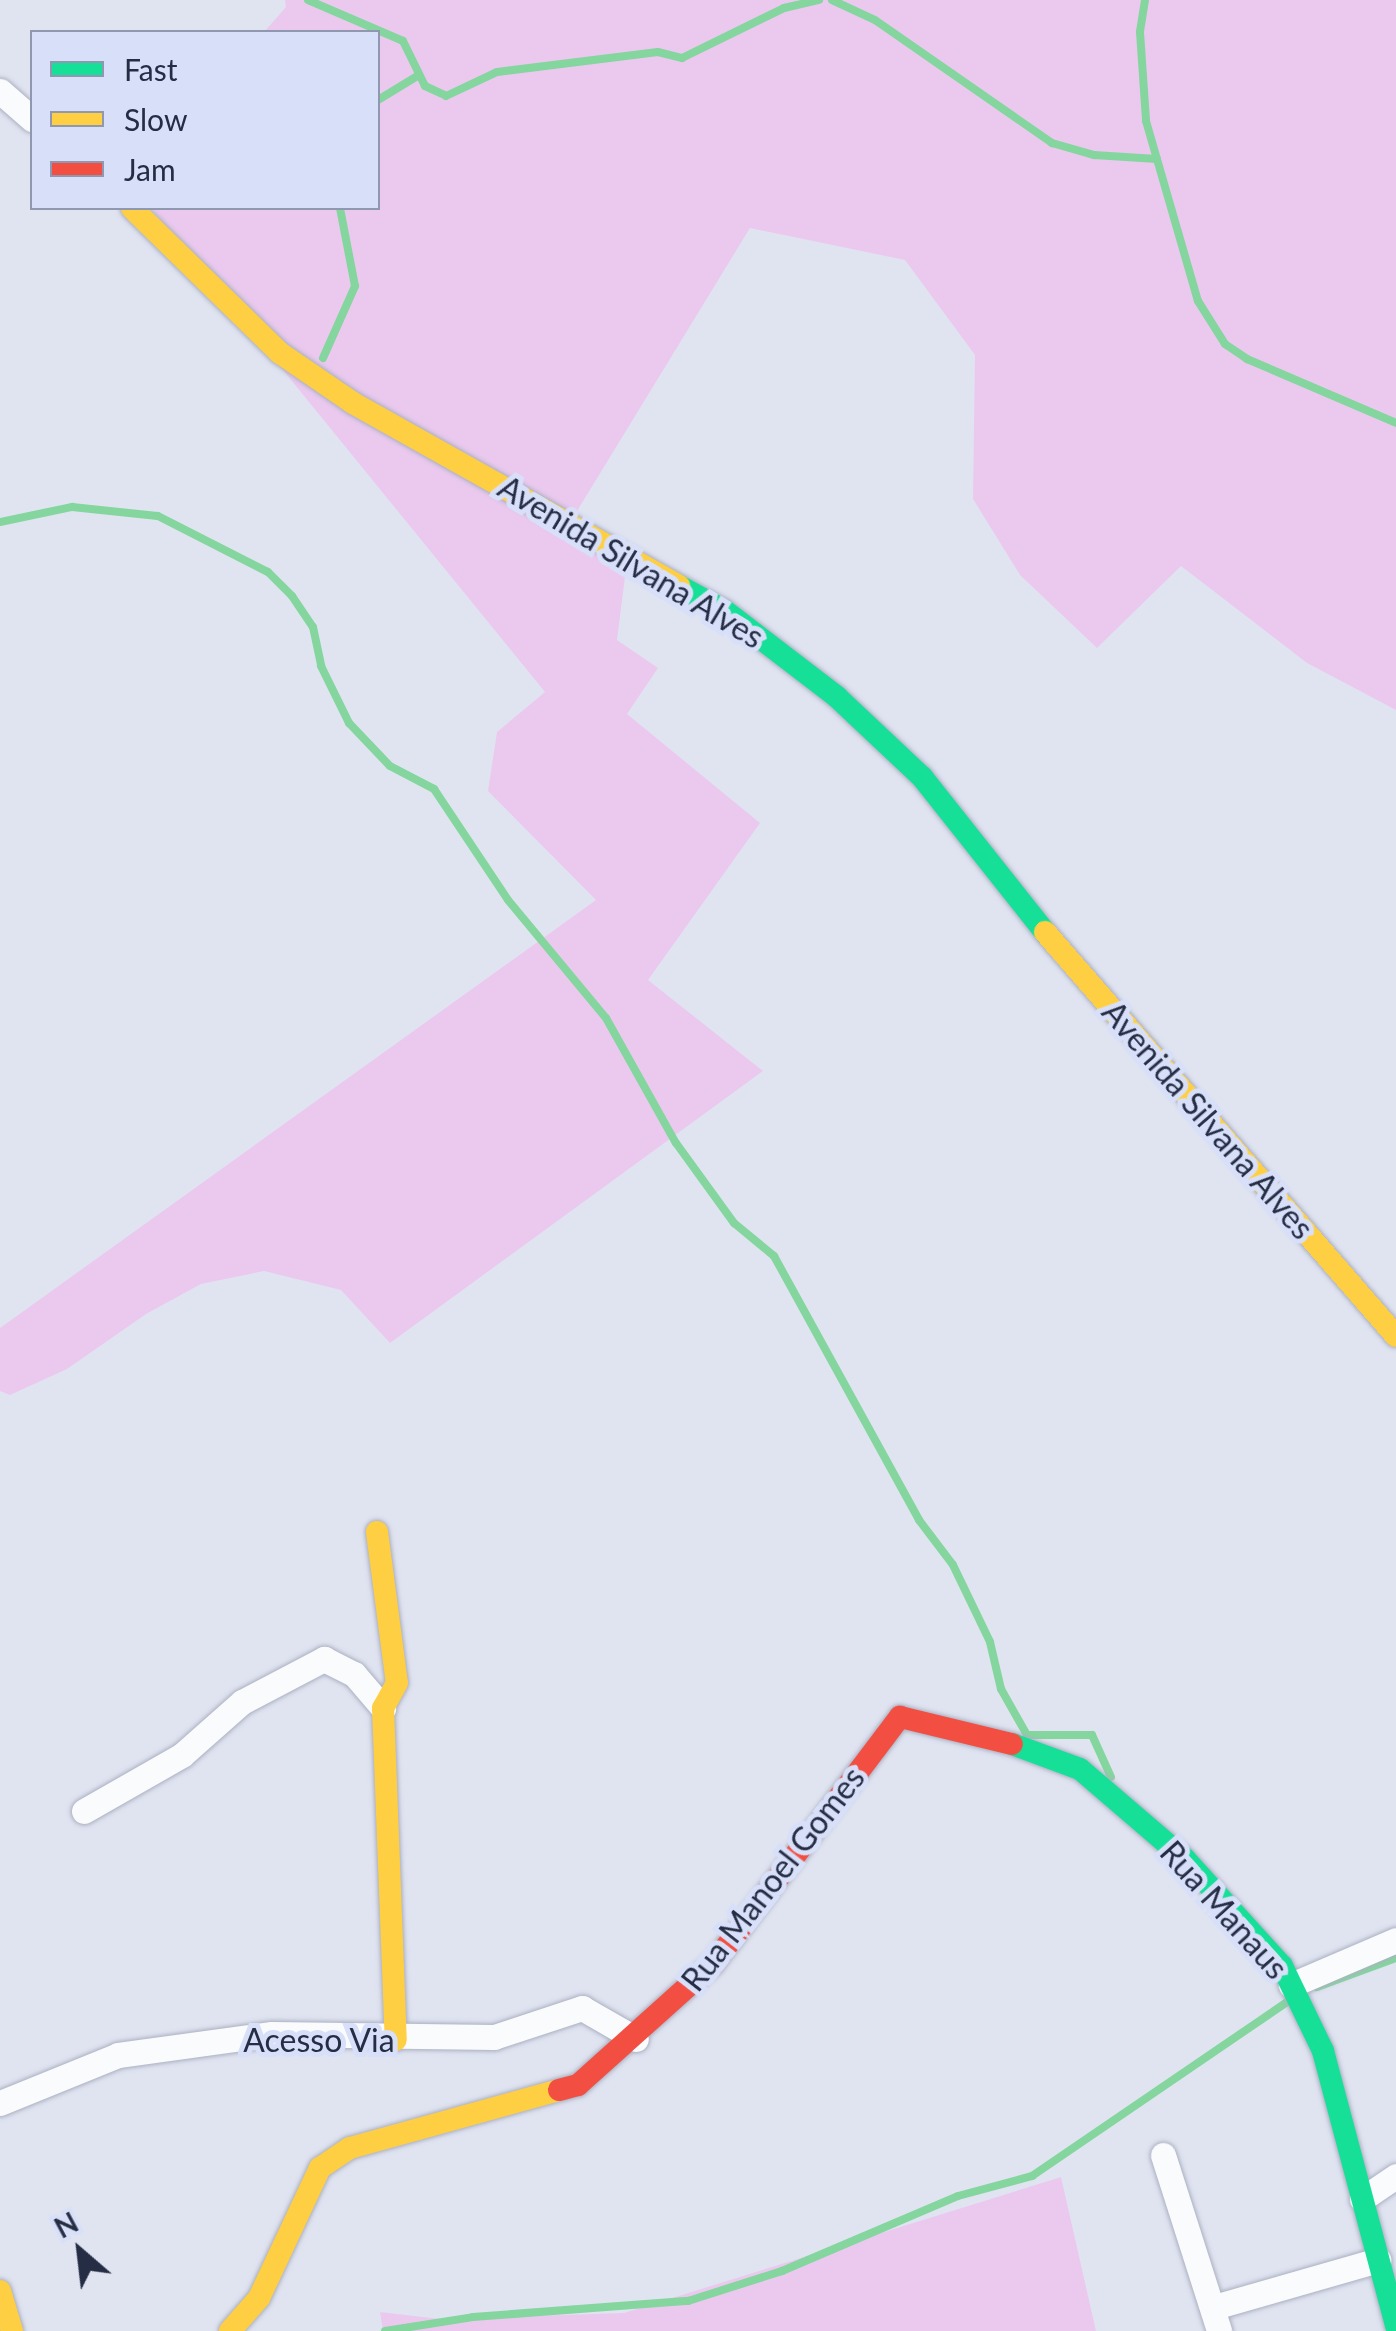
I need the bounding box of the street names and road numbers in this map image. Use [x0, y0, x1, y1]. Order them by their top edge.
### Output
street label: Avenida Silvana Alves [491, 467, 771, 657]
street label: Avenida Silvana Alves [1094, 993, 1322, 1247]
street label: Rua Manoel Gomes [674, 1759, 872, 1999]
street label: Rua Manaus [1152, 1833, 1296, 1987]
street label: Acesso Via [243, 2021, 395, 2059]

